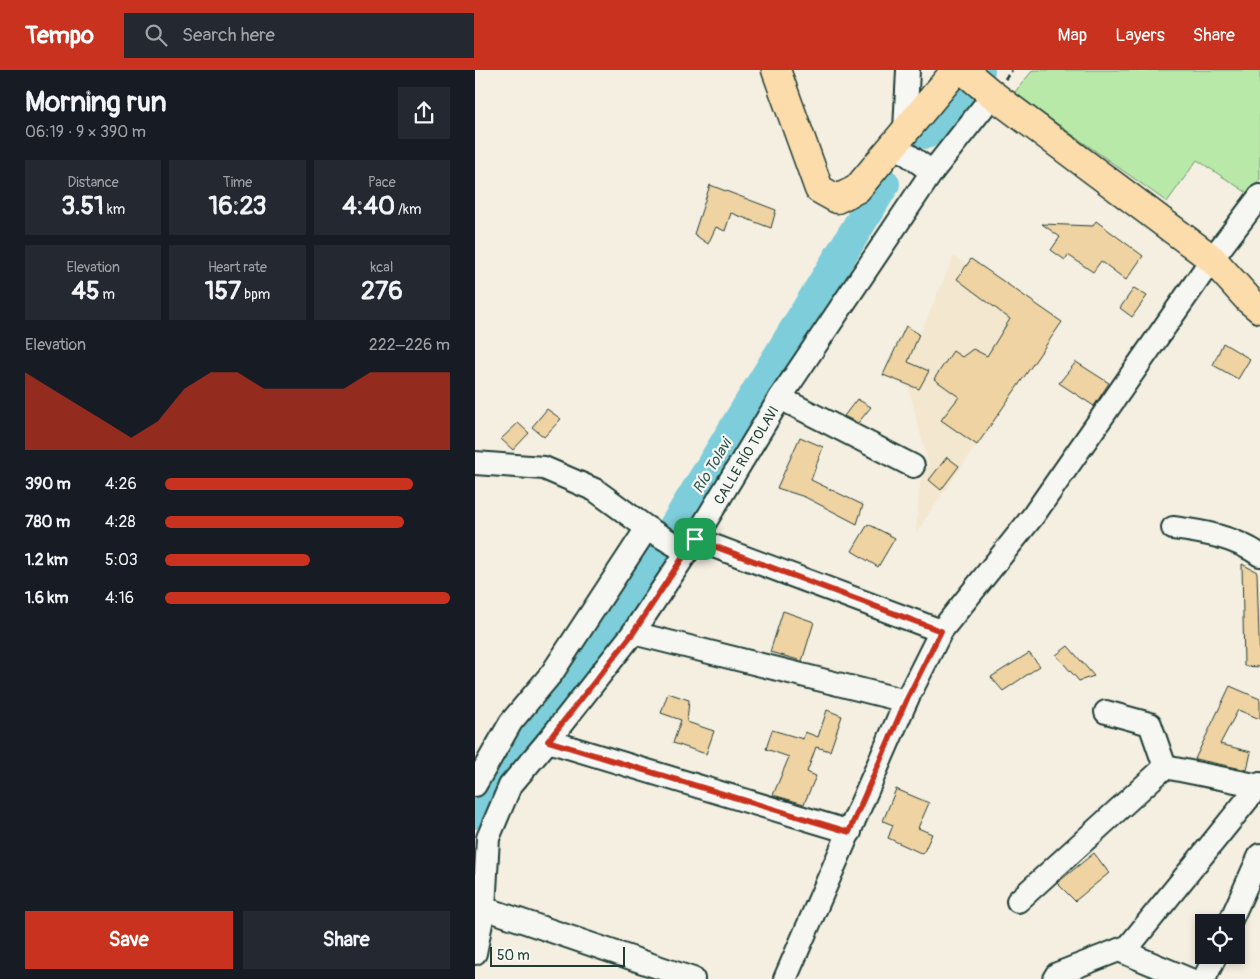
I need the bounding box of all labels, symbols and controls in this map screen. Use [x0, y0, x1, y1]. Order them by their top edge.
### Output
search box [124, 13, 474, 58]
text: Tempo [25, 21, 94, 50]
icon: search [142, 21, 170, 49]
text: Search here [182, 23, 275, 47]
text: Map [1058, 24, 1087, 47]
text: Layers [1115, 24, 1165, 47]
text: Share [1193, 24, 1235, 47]
text: Morning run [25, 85, 167, 120]
button: share [398, 87, 450, 139]
text: 06:19 · 9 × 390 m [25, 122, 146, 142]
text: Distance [68, 174, 119, 191]
text: Time [223, 174, 252, 191]
text: Pace [368, 174, 396, 191]
text: 3.51 [61, 191, 104, 222]
text: 16:23 [208, 191, 267, 222]
text: 4:40 [342, 191, 395, 222]
text: km [104, 201, 125, 218]
text: /km [395, 201, 421, 218]
text: Elevation [66, 259, 120, 276]
text: Heart rate [208, 259, 267, 276]
text: kcal [370, 259, 393, 276]
text: 45 [71, 276, 99, 307]
text: 157 [205, 276, 241, 307]
text: 276 [361, 276, 403, 307]
text: m [99, 286, 115, 303]
text: bpm [241, 286, 270, 303]
text: Elevation [25, 335, 86, 355]
text: 222–226 m [369, 335, 450, 355]
street label: CALLE RÍO TOLAVI [709, 402, 783, 508]
water label: Río Tolavi [689, 434, 737, 497]
text: 390 m [25, 474, 71, 494]
text: 4:26 [105, 474, 137, 494]
text: 780 m [25, 512, 70, 532]
text: 4:28 [105, 512, 136, 532]
pin [674, 518, 716, 560]
icon: arrive [681, 525, 709, 553]
text: 1.2 km [25, 550, 68, 570]
text: 5:03 [105, 550, 138, 570]
text: 1.6 km [25, 588, 68, 608]
text: 4:16 [105, 588, 134, 608]
button: Save [25, 911, 233, 969]
button: Share [243, 911, 450, 969]
map controls [1195, 914, 1245, 964]
button: locate [1195, 914, 1245, 964]
scale bar [490, 944, 625, 967]
text: 50 m [497, 947, 530, 964]

